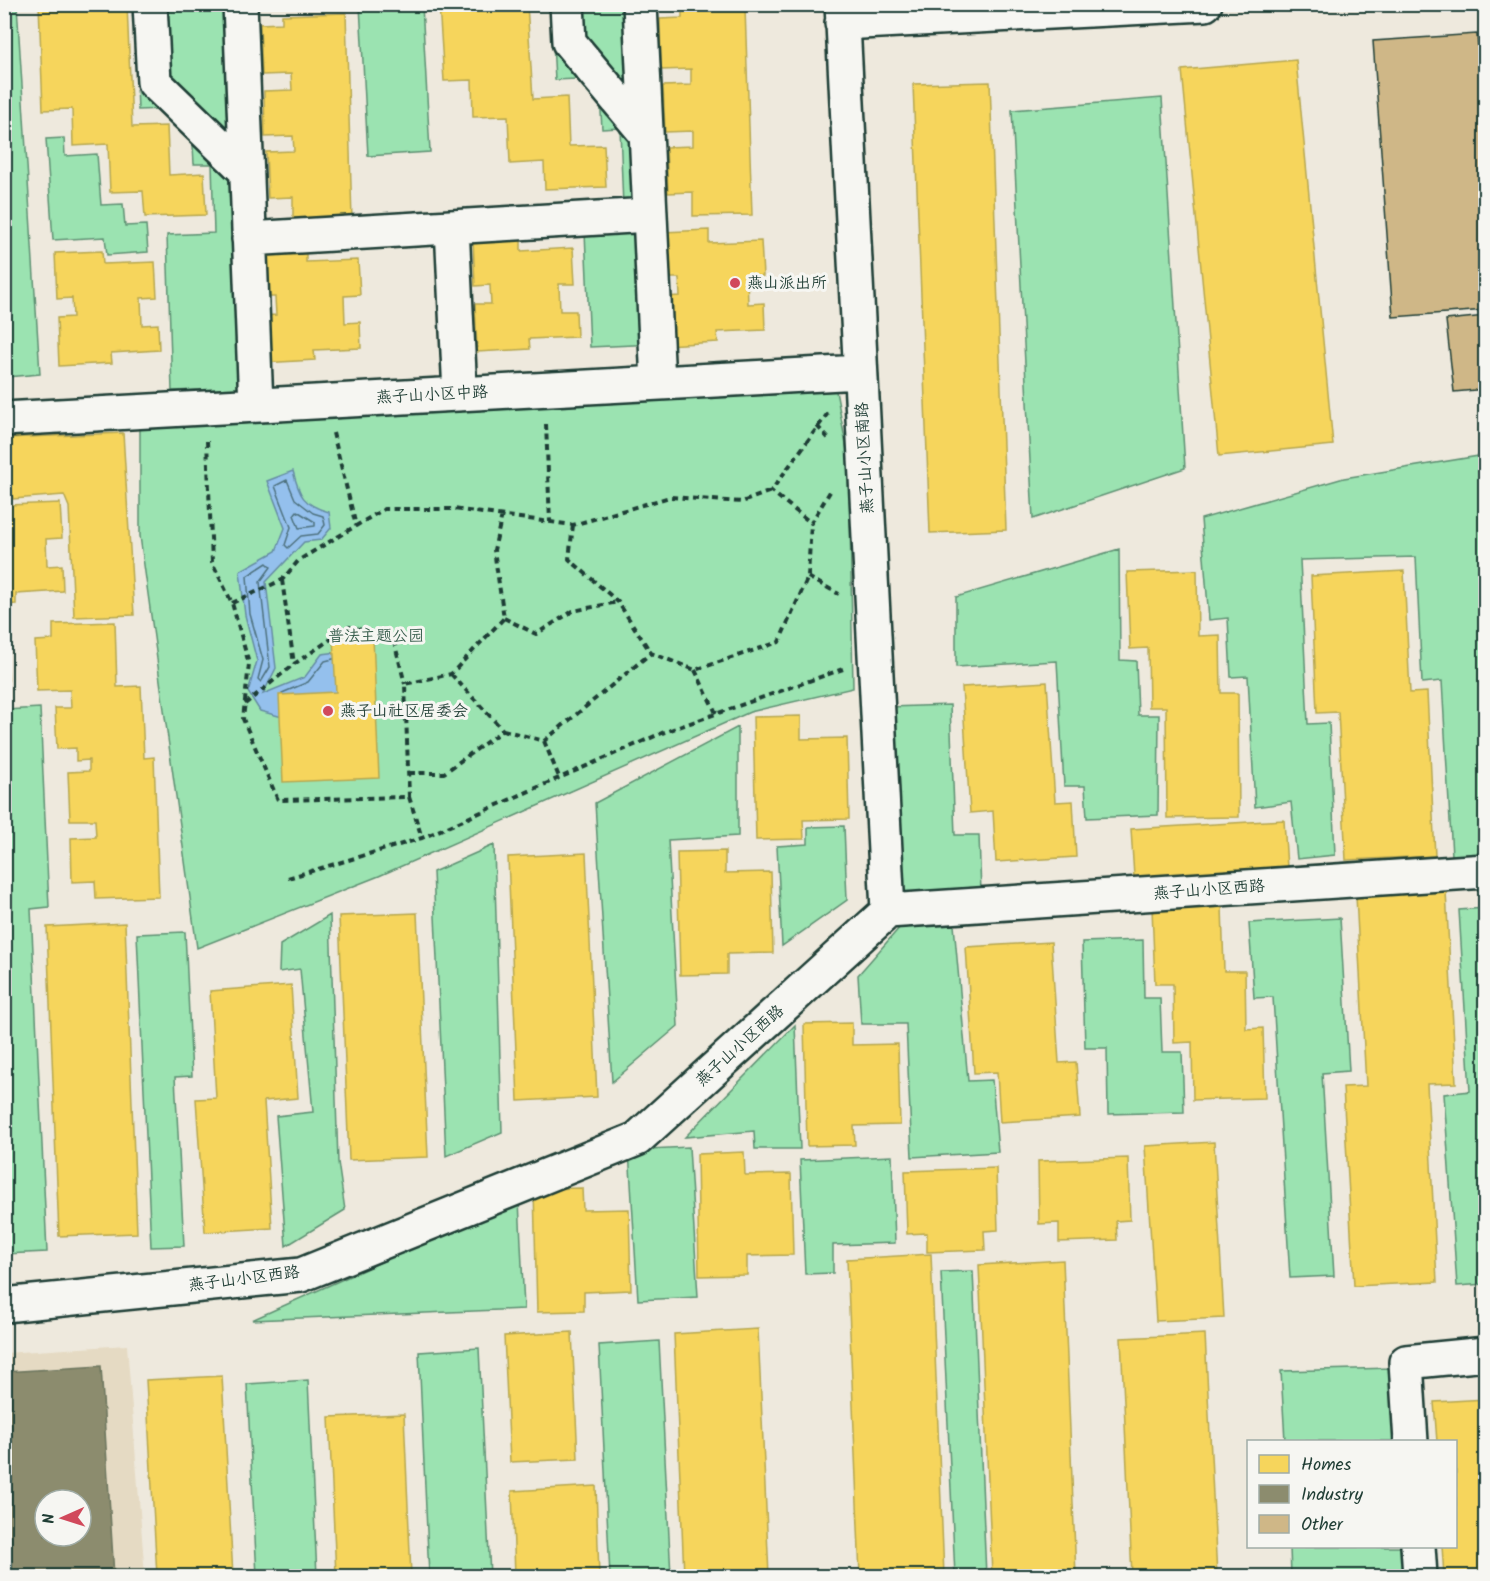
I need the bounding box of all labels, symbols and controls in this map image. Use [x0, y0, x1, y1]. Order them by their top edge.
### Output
place label: 燕山派出所 [747, 271, 827, 296]
marker: 燕山派出所 [728, 276, 742, 290]
street label: 燕子山小区中路 [375, 380, 489, 410]
street label: 燕子山小区南路 [850, 401, 880, 515]
park label: 普法主题公园 [328, 624, 424, 649]
place label: 燕子山社区居委会 [340, 699, 468, 724]
marker: 燕子山社区居委会 [321, 704, 335, 718]
street label: 燕子山小区西路 [1152, 874, 1266, 906]
street label: 燕子山小区西路 [690, 999, 790, 1093]
street label: 燕子山小区西路 [187, 1260, 301, 1298]
legend [1247, 1440, 1457, 1548]
text: Homes [1301, 1451, 1352, 1480]
text: Industry [1301, 1481, 1363, 1510]
north arrow [33, 1488, 93, 1548]
text: Other [1301, 1511, 1344, 1540]
text: N [37, 1513, 62, 1524]

